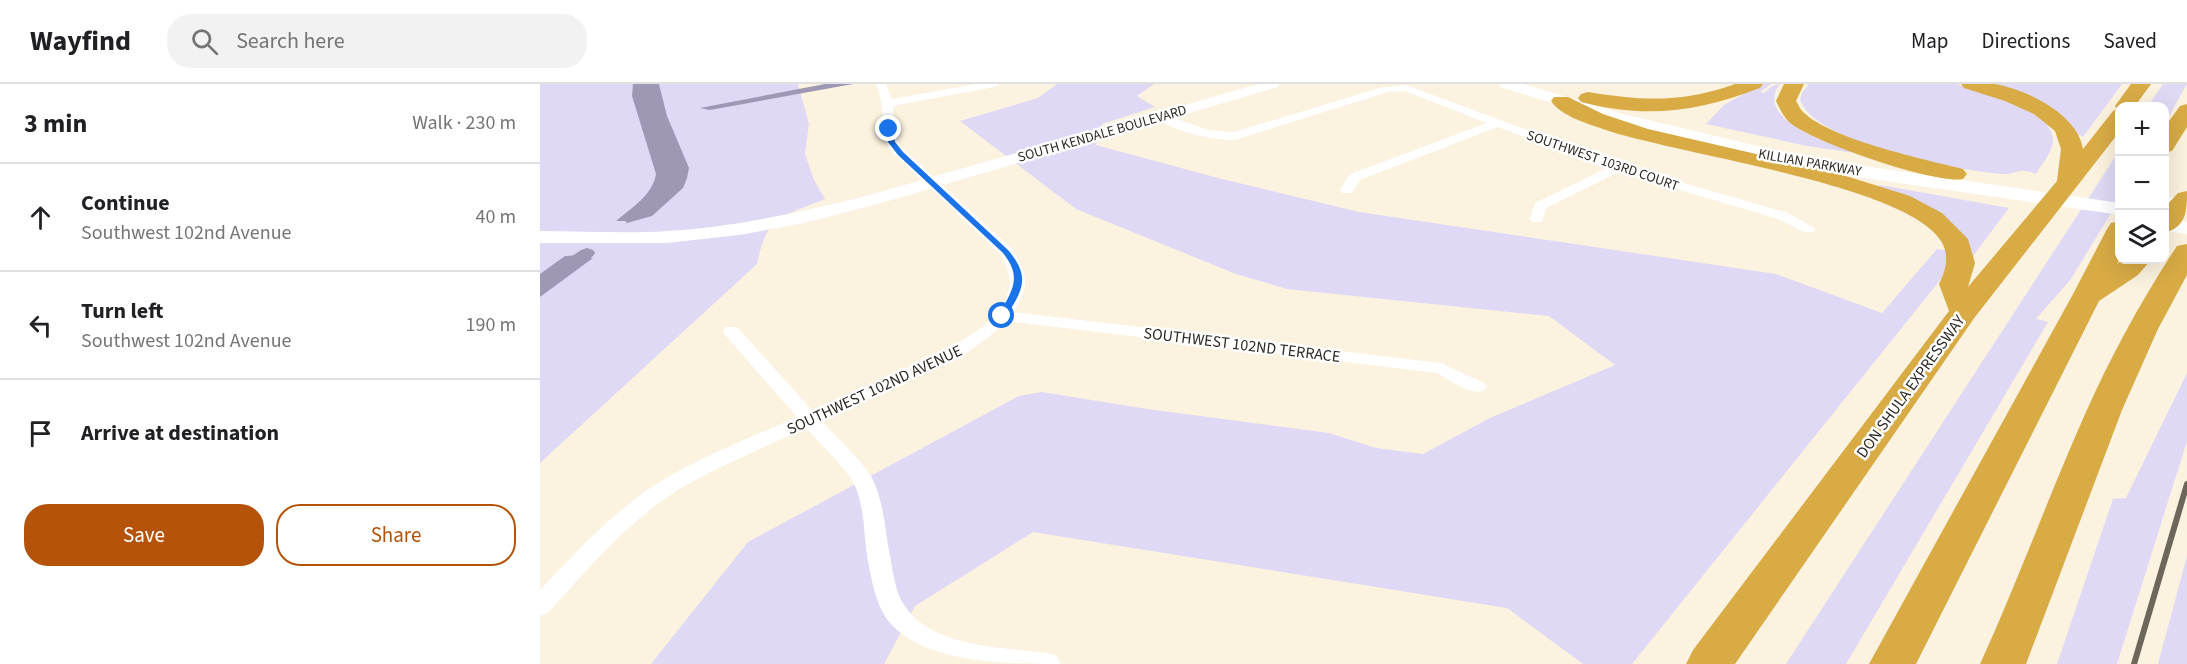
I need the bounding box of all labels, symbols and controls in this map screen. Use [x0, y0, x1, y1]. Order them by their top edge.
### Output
search box [167, 14, 587, 68]
text: Wayfind [30, 21, 131, 61]
icon: search [188, 25, 221, 58]
text: Search here [236, 25, 345, 57]
text: Map [1911, 26, 1949, 56]
text: Directions [1982, 26, 2070, 56]
text: Saved [2103, 26, 2157, 56]
street label: SOUTH KENDALE BOULEVARD [1016, 100, 1189, 168]
map controls [2115, 102, 2169, 264]
button: + [2115, 102, 2169, 156]
text: 3 min [24, 105, 87, 142]
text: Walk · 230 m [412, 109, 516, 137]
route end [875, 115, 901, 141]
street label: SOUTHWEST 103RD COURT [1524, 125, 1682, 197]
street label: KILLIAN PARKWAY [1757, 144, 1863, 182]
button: − [2115, 156, 2169, 210]
text: Continue [81, 187, 170, 219]
icon: ahead [24, 201, 57, 234]
text: 40 m [476, 203, 516, 231]
button: layers [2115, 210, 2169, 264]
text: Southwest 102nd Avenue [81, 219, 292, 247]
text: Turn left [81, 295, 163, 327]
route start [988, 302, 1014, 328]
icon: left [24, 309, 57, 342]
street label: DON SHULA EXPRESSWAY [1851, 310, 1970, 463]
text: 190 m [466, 311, 516, 339]
street label: SOUTHWEST 102ND TERRACE [1142, 322, 1341, 368]
text: Southwest 102nd Avenue [81, 327, 292, 355]
street label: SOUTHWEST 102ND AVENUE [783, 340, 966, 440]
icon: arrive [24, 417, 57, 450]
text: Arrive at destination [81, 417, 279, 449]
button: Save [24, 504, 264, 566]
button: Share [276, 504, 516, 566]

